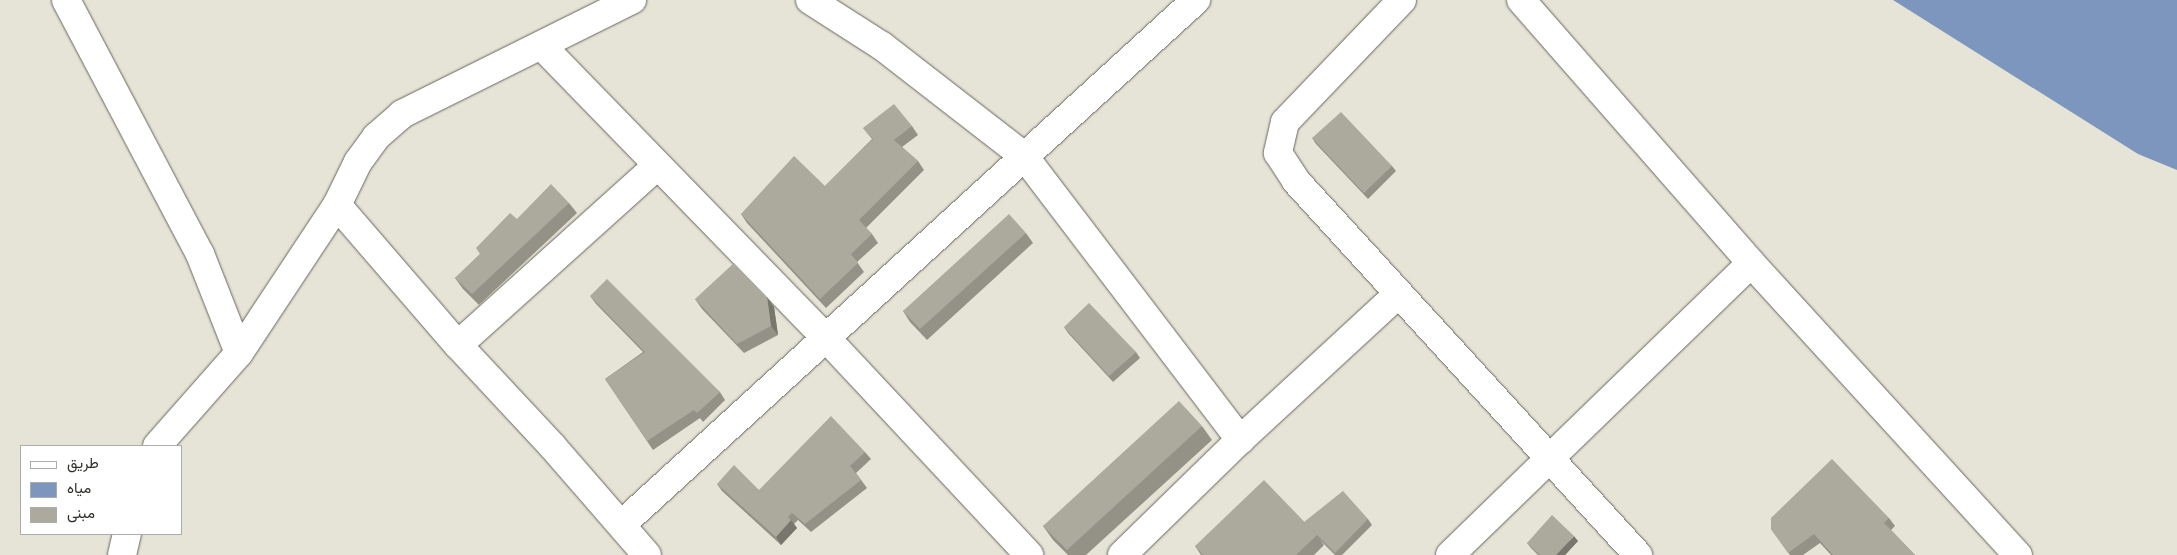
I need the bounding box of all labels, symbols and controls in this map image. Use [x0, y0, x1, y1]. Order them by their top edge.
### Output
legend [20, 445, 182, 535]
text: طريق [67, 453, 99, 472]
text: مياه [67, 478, 91, 497]
text: مبنى [67, 503, 95, 522]

